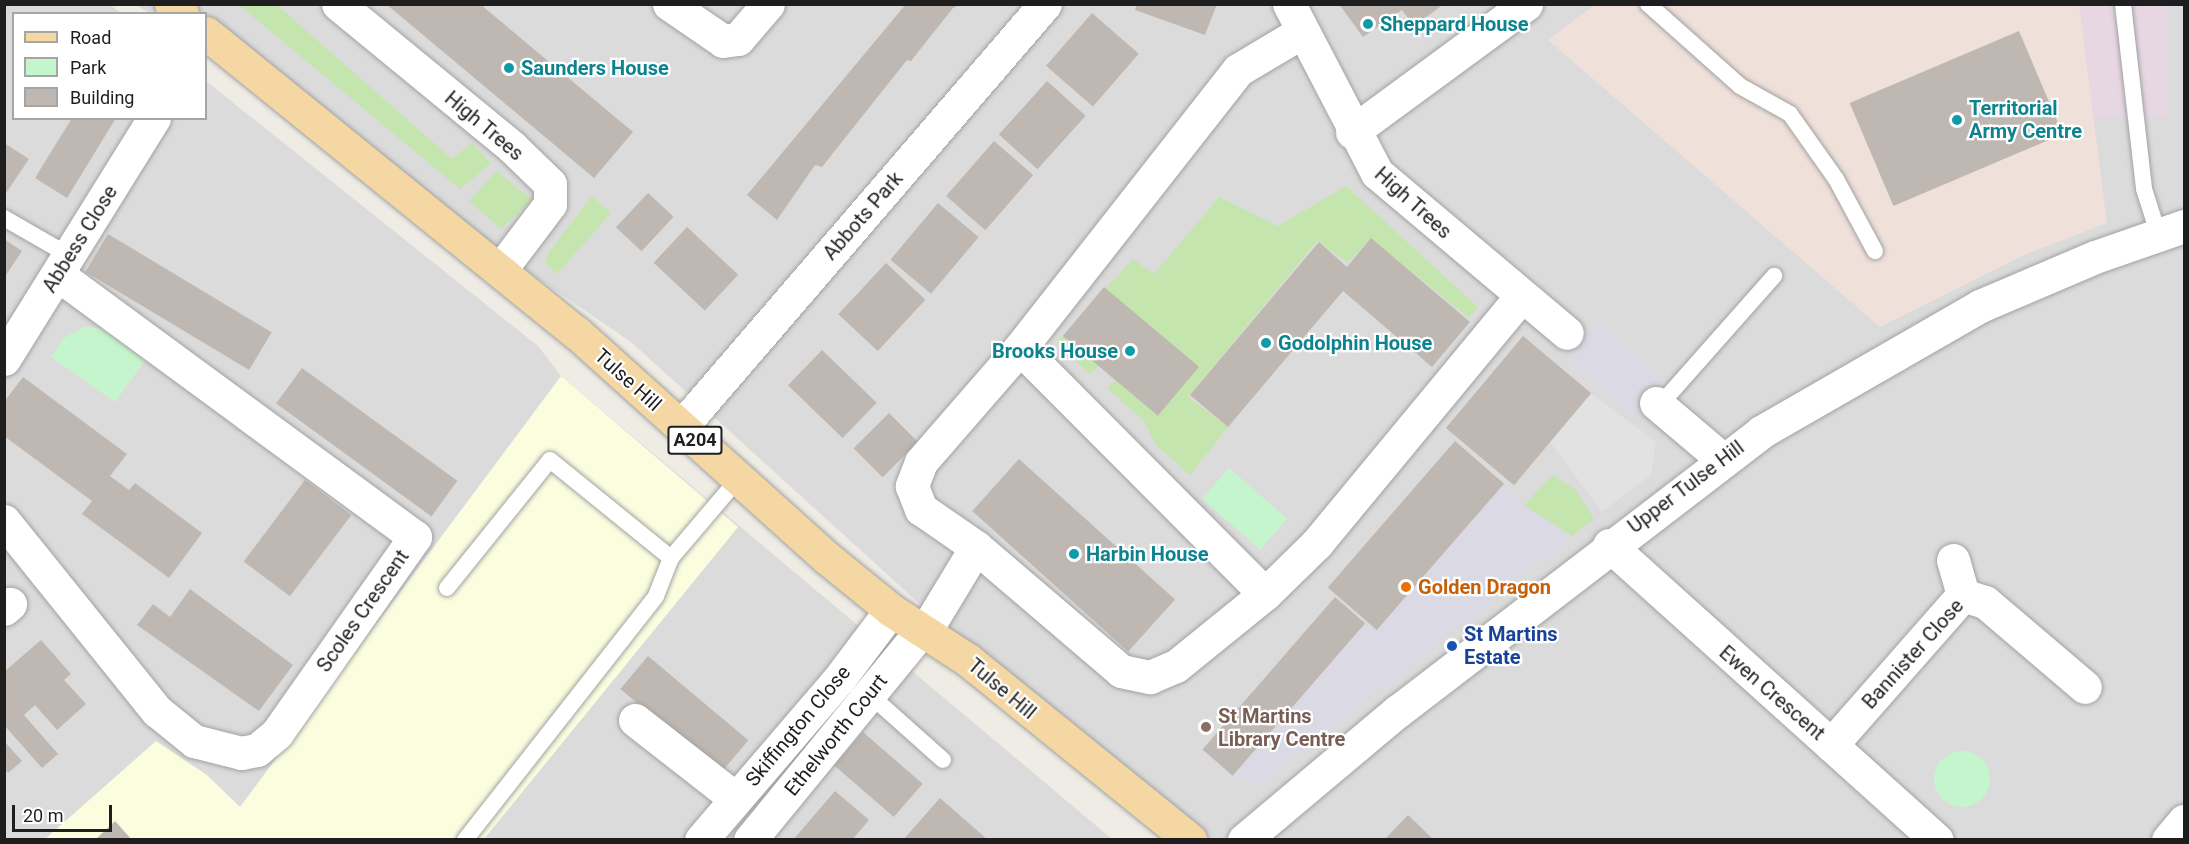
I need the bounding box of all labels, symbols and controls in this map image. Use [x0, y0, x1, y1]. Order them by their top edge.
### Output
legend [12, 12, 207, 120]
place label: Sheppard House [1380, 12, 1529, 36]
marker: Sheppard House [1361, 17, 1375, 31]
text: Road [70, 27, 111, 48]
place label: Saunders House [521, 56, 669, 80]
text: Park [70, 57, 106, 78]
marker: Saunders House [502, 61, 516, 75]
street label: High Trees [440, 86, 528, 166]
text: Building [70, 87, 134, 108]
place label: Territorial Army Centre [1969, 96, 2082, 143]
marker: Territorial Army Centre [1950, 113, 1964, 127]
street label: High Trees [1369, 162, 1457, 244]
street label: Abbots Park [818, 167, 908, 265]
street label: Abbess Close [38, 181, 122, 297]
place label: Godolphin House [1278, 331, 1432, 355]
marker: Godolphin House [1259, 336, 1273, 350]
place label: Brooks House [992, 339, 1118, 363]
street label: Tulse Hill [590, 344, 666, 416]
marker: Brooks House [1123, 344, 1137, 358]
road number: A204 [666, 425, 724, 455]
street label: Upper Tulse Hill [1623, 435, 1749, 539]
place label: Harbin House [1086, 542, 1209, 566]
street label: Scoles Crescent [312, 545, 414, 677]
marker: Harbin House [1067, 547, 1081, 561]
place label: Golden Dragon [1418, 575, 1551, 599]
marker: Golden Dragon [1399, 580, 1413, 594]
street label: Bannister Close [1857, 594, 1969, 714]
place label: St Martins Estate [1464, 622, 1558, 669]
marker: St Martins Estate [1445, 639, 1459, 653]
street label: Ewen Crescent [1714, 641, 1830, 745]
street label: Tulse Hill [963, 654, 1041, 724]
street label: Skiffington Close [741, 661, 855, 791]
street label: Ethelworth Court [780, 669, 892, 801]
place label: St Martins Library Centre [1218, 704, 1345, 751]
marker: St Martins Library Centre [1199, 720, 1213, 734]
scale bar [15, 793, 116, 831]
text: 20 m [23, 805, 63, 826]

